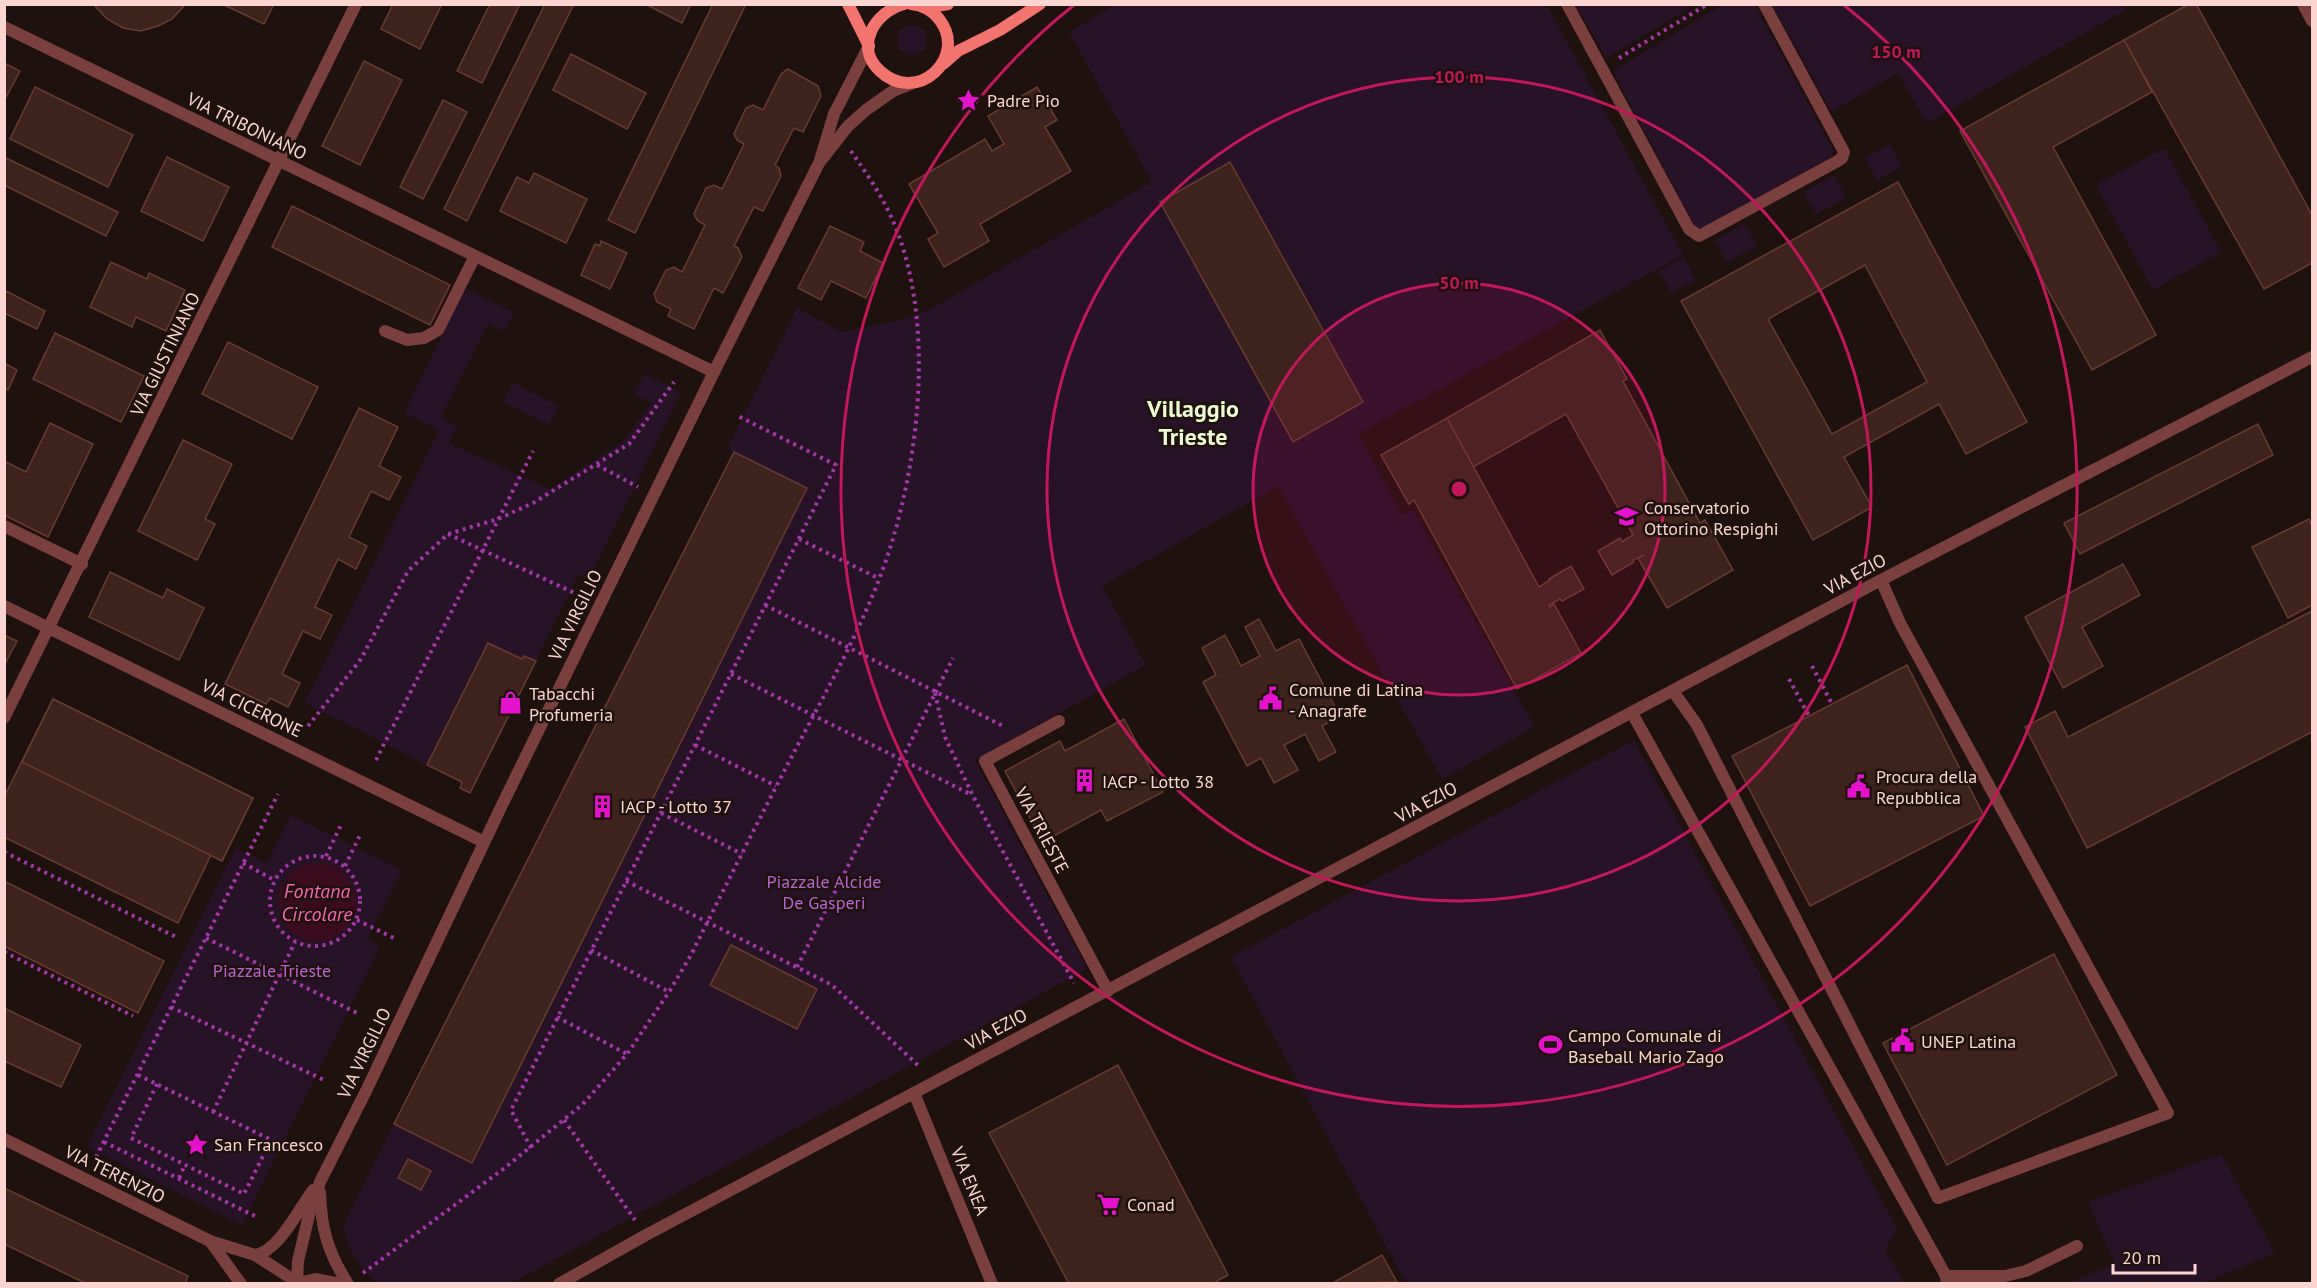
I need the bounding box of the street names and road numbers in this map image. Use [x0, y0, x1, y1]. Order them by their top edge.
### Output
street label: VIA TRIBONIANO [182, 87, 311, 165]
street label: VIA GIUSTINIANO [125, 288, 205, 421]
street label: VIA EZIO [1819, 548, 1890, 600]
street label: VIA VIRGILIO [543, 566, 607, 665]
street label: VIA CICERONE [197, 673, 306, 742]
street label: VIA EZIO [1390, 776, 1461, 828]
street label: VIA TRIESTE [1009, 782, 1074, 877]
street label: VIA EZIO [960, 1003, 1031, 1055]
street label: VIA VIRGILIO [332, 1004, 396, 1103]
street label: VIA TERENZIO [60, 1139, 169, 1208]
street label: VIA ENEA [945, 1142, 994, 1219]

